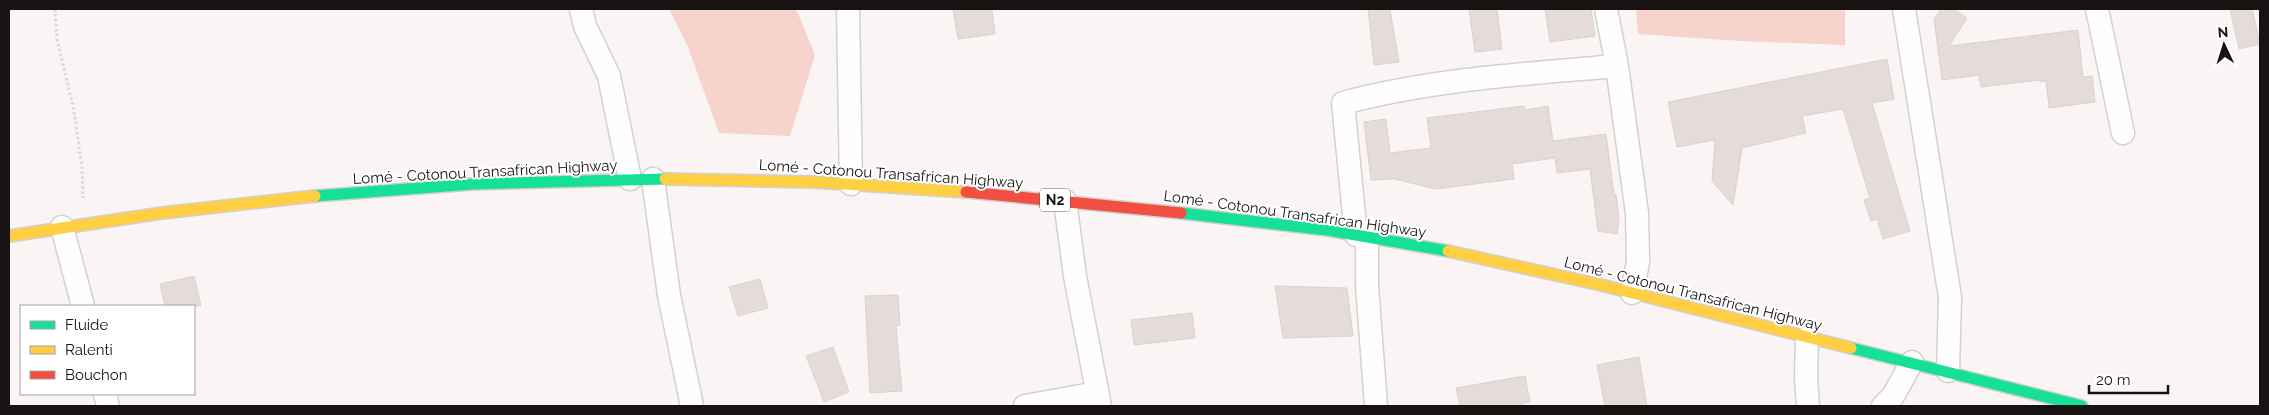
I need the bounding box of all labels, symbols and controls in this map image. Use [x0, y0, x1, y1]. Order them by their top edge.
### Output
north arrow [2199, 20, 2249, 70]
text: N [2217, 24, 2229, 40]
street label: Lomé - Cotonou Transafrican Highway [352, 156, 618, 188]
street label: Lomé - Cotonou Transafrican Highway [758, 156, 1024, 192]
street label: Lomé - Cotonou Transafrican Highway [1163, 187, 1427, 241]
road number: N2 [1040, 188, 1070, 212]
street label: Lomé - Cotonou Transafrican Highway [1562, 253, 1824, 335]
legend [20, 305, 195, 395]
text: Fluide [65, 316, 108, 334]
text: Ralenti [65, 341, 113, 359]
scale bar [2089, 362, 2168, 394]
text: Bouchon [65, 366, 127, 384]
text: 20 m [2096, 371, 2131, 389]

